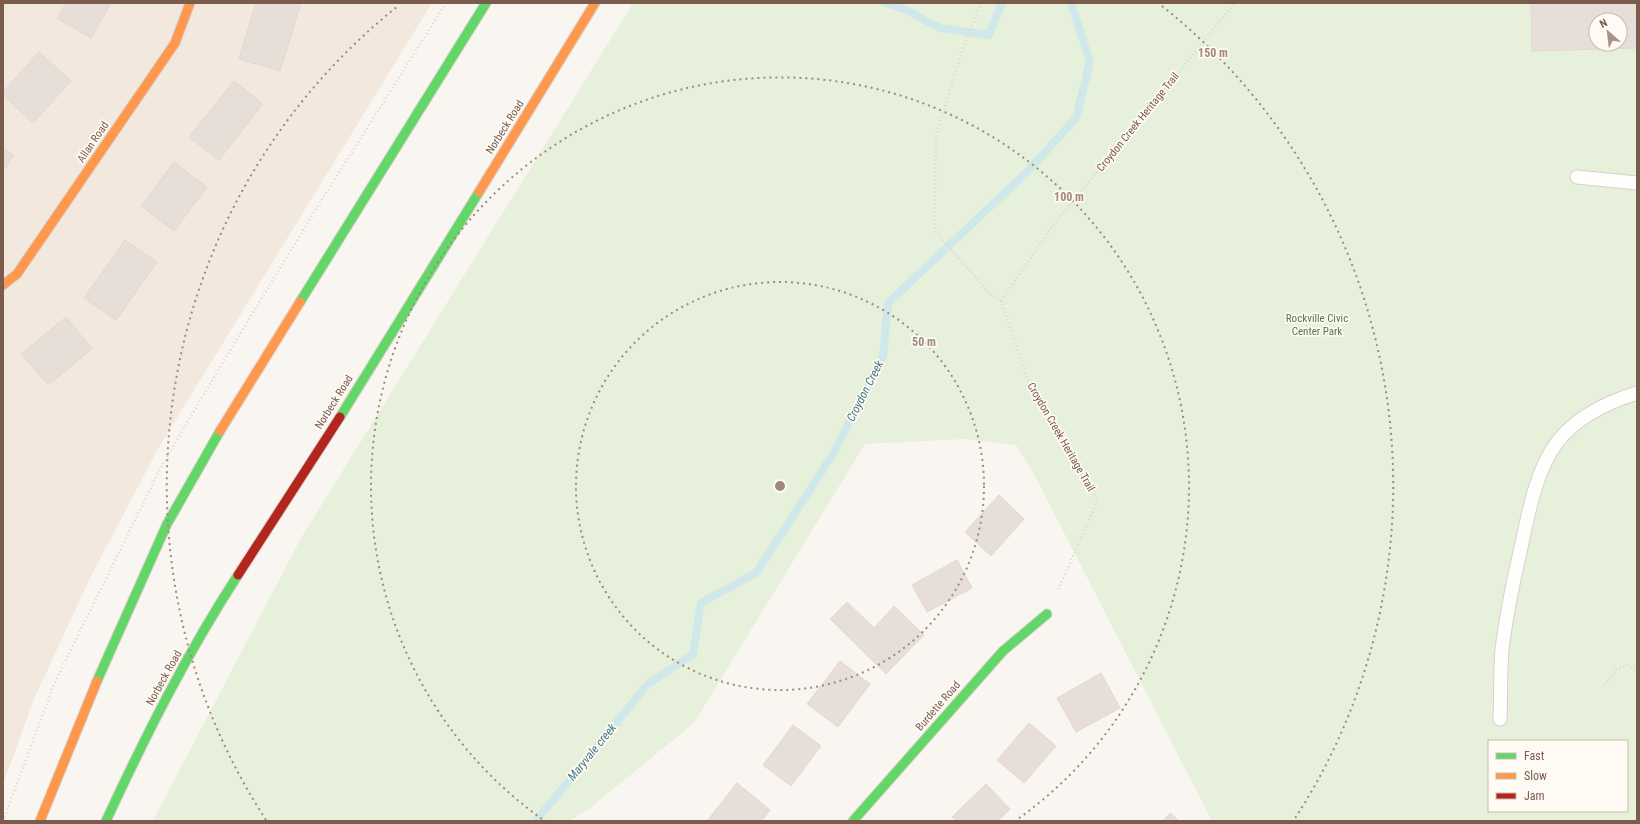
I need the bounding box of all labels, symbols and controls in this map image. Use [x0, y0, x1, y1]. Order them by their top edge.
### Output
north arrow [1588, 12, 1628, 52]
text: N [1598, 16, 1610, 31]
text: 150 m [1198, 46, 1228, 60]
street label: Croydon Creek Heritage Trail [1094, 70, 1182, 174]
street label: Norbeck Road [483, 98, 527, 156]
street label: Allan Road [75, 119, 111, 165]
text: 100 m [1054, 190, 1084, 204]
park label: Rockville Civic Center Park [1286, 312, 1348, 338]
text: 50 m [912, 335, 936, 349]
water label: Croydon Creek [844, 357, 887, 424]
street label: Norbeck Road [312, 373, 356, 431]
street label: Croydon Creek Heritage Trail [1024, 380, 1098, 494]
centre of rings [773, 479, 787, 493]
street label: Norbeck Road [144, 648, 184, 708]
street label: Burdette Road [913, 679, 963, 733]
water label: Maryvale creek [565, 720, 620, 783]
legend [1488, 740, 1628, 812]
text: Fast [1524, 749, 1545, 763]
text: Slow [1524, 769, 1547, 783]
text: Jam [1524, 789, 1545, 803]

